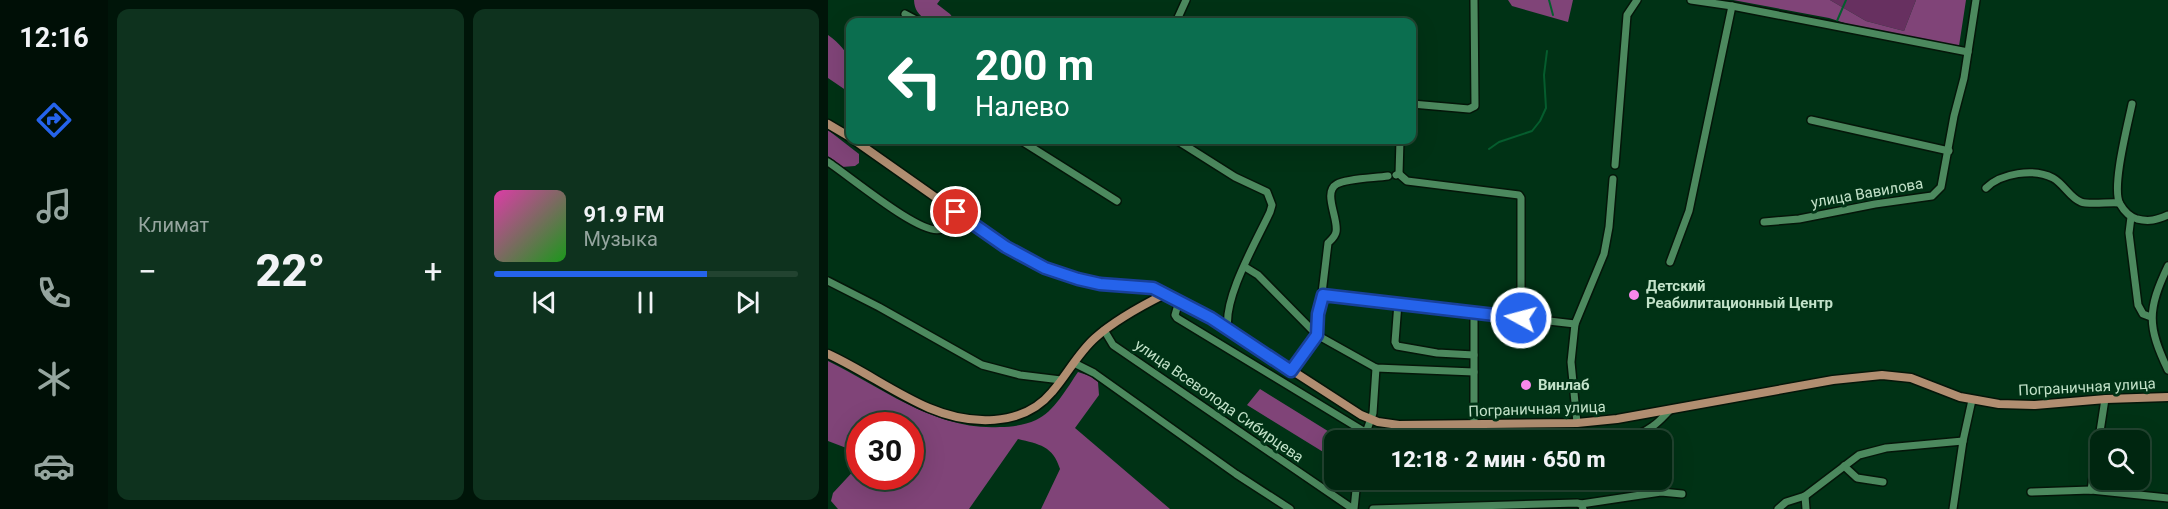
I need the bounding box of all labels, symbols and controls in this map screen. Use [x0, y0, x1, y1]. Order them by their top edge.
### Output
text: 12:16 [19, 22, 89, 54]
text: 200 m [975, 41, 1094, 90]
icon: left [876, 42, 954, 120]
text: Налево [975, 91, 1070, 123]
icon: directions [33, 99, 75, 141]
street label: улица Вавилова [1809, 174, 1925, 212]
icon: music [33, 185, 75, 227]
pin [930, 186, 981, 237]
icon: arrive [939, 195, 972, 228]
text: 91.9 FM [584, 202, 665, 227]
text: Климат [138, 213, 209, 237]
text: Музыка [584, 227, 658, 251]
text: 22° [256, 244, 325, 297]
text: − [138, 252, 157, 291]
text: + [424, 252, 443, 291]
icon: phone [33, 272, 75, 314]
place label: Детский Реабилитационный Центр [1646, 277, 1833, 312]
icon: previous [528, 286, 561, 319]
icon: pause [629, 286, 662, 319]
icon: next [731, 286, 764, 319]
position arrow [1489, 286, 1553, 350]
marker: Детский Реабилитационный Центр [1627, 288, 1641, 302]
street label: улица Всеволода Сибирцева [1131, 336, 1307, 466]
icon: climate [33, 358, 75, 400]
street label: Пограничная улица [2018, 374, 2156, 400]
place label: Винлаб [1538, 376, 1590, 394]
marker: Винлаб [1519, 378, 1533, 392]
street label: Пограничная улица [1468, 398, 1606, 420]
speed limit sign: 30 [846, 412, 924, 490]
map controls [2090, 430, 2150, 490]
button: search [2090, 430, 2150, 490]
icon: car [33, 445, 75, 487]
text: 12:18 · 2 мин · 650 m [1390, 447, 1606, 472]

